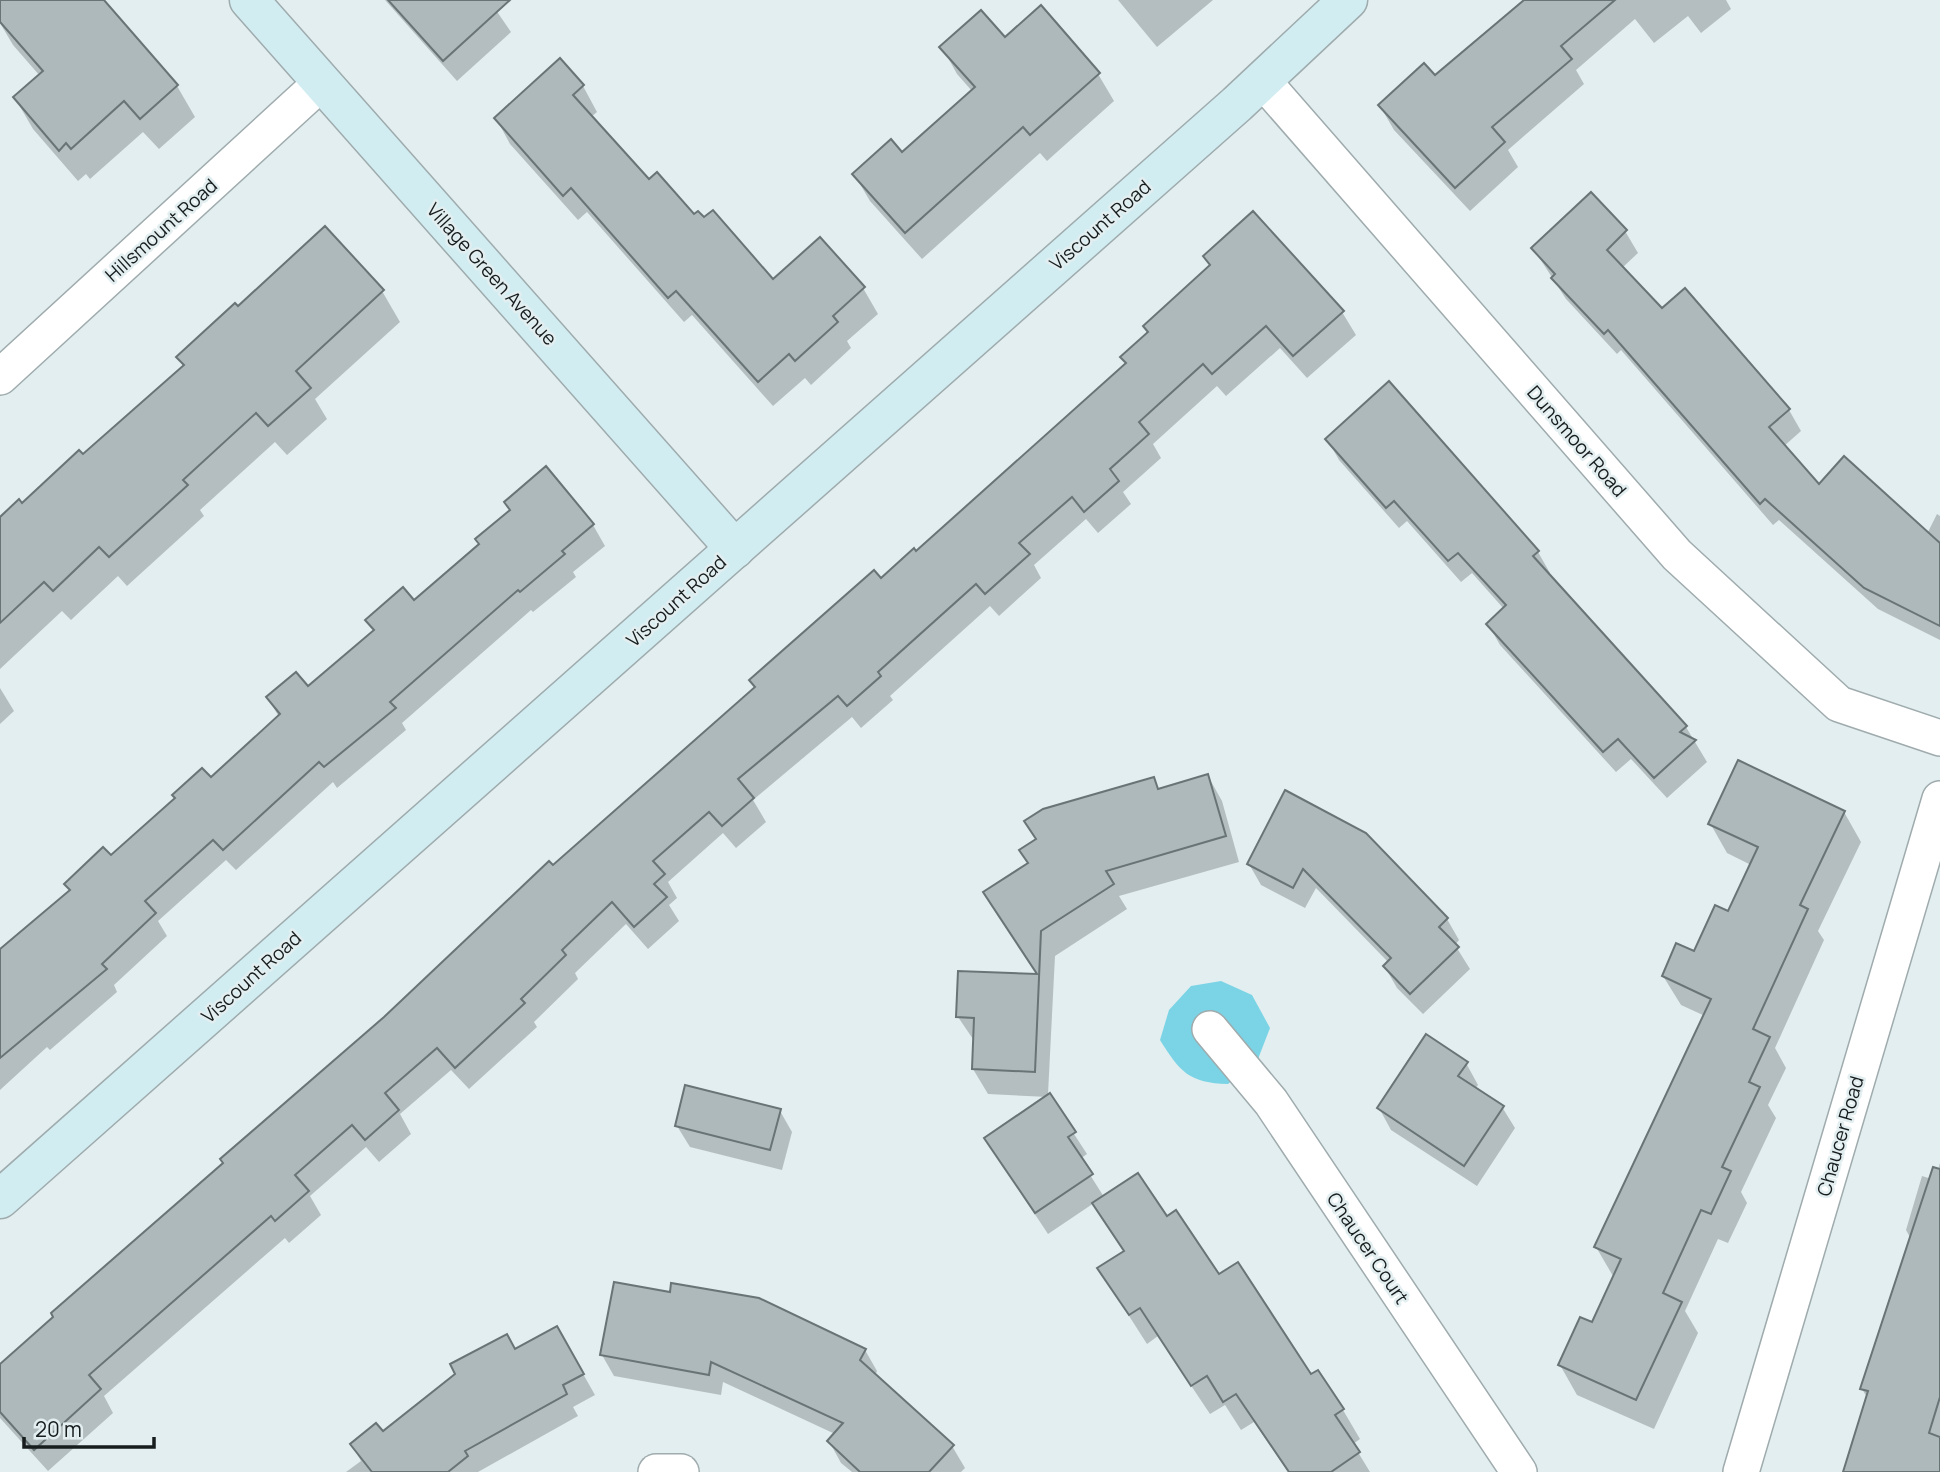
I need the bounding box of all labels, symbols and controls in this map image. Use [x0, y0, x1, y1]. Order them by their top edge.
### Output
street label: Hillsmount Road [99, 173, 223, 287]
street label: Viscount Road [1044, 174, 1156, 276]
street label: Village Green Avenue [421, 197, 563, 351]
street label: Dunsmoor Road [1521, 380, 1633, 502]
street label: Viscount Road [620, 549, 732, 653]
street label: Viscount Road [195, 925, 307, 1029]
street label: Chaucer Road [1810, 1073, 1870, 1199]
street label: Chaucer Court [1321, 1187, 1415, 1309]
scale bar [24, 1406, 154, 1450]
text: 20 m [35, 1415, 82, 1443]

